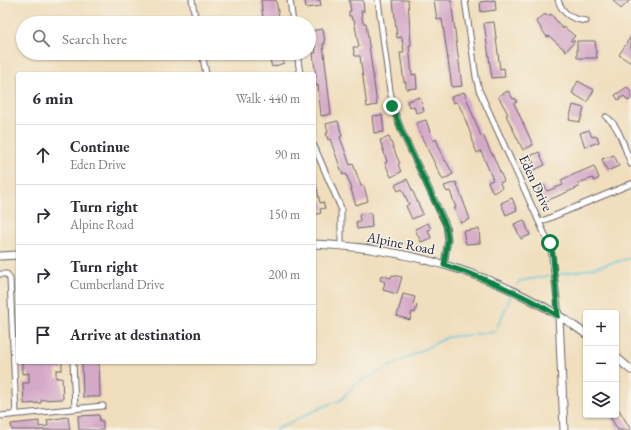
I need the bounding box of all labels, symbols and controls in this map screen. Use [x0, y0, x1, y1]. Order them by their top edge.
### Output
search box [16, 16, 316, 60]
icon: search [30, 27, 52, 49]
text: Search here [62, 29, 127, 48]
text: 6 min [32, 87, 73, 109]
text: Walk · 440 m [236, 90, 300, 107]
route end [383, 97, 401, 115]
text: Continue [70, 137, 130, 156]
icon: ahead [32, 144, 54, 166]
text: 90 m [275, 146, 300, 163]
street label: Eden Drive [515, 152, 557, 215]
text: Eden Drive [70, 156, 126, 173]
text: Turn right [70, 197, 138, 216]
icon: right [32, 204, 54, 226]
text: 150 m [269, 206, 300, 223]
text: Alpine Road [70, 216, 134, 233]
street label: Alpine Road [365, 227, 437, 259]
route start [541, 234, 559, 252]
text: Turn right [70, 257, 138, 276]
icon: right [32, 264, 54, 286]
text: 200 m [269, 266, 300, 283]
text: Cumberland Drive [70, 276, 164, 293]
map controls [583, 310, 619, 418]
button: + [583, 310, 619, 346]
icon: arrive [32, 324, 54, 346]
text: Arrive at destination [70, 325, 201, 344]
button: − [583, 346, 619, 382]
button: layers [583, 382, 619, 418]

